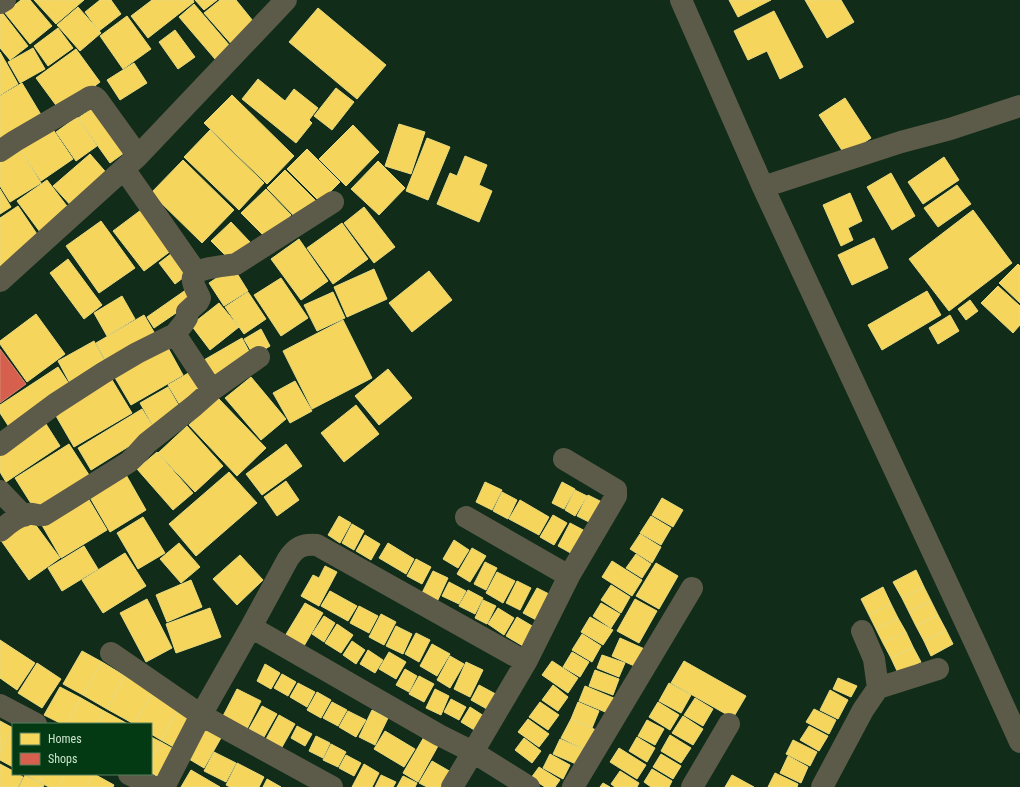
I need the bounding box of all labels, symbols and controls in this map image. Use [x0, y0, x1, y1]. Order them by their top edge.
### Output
legend [12, 723, 152, 775]
text: Homes [48, 732, 82, 746]
text: Shops [48, 752, 77, 766]

